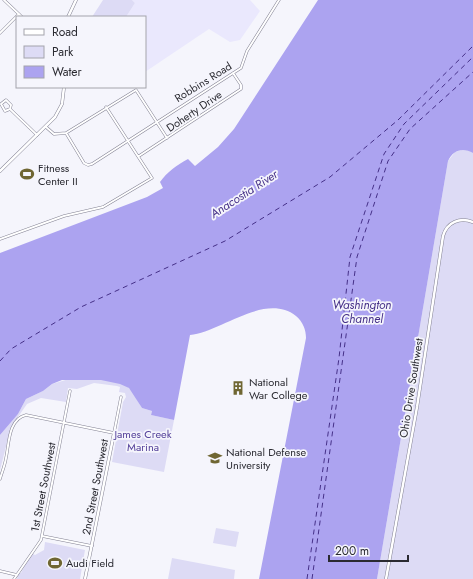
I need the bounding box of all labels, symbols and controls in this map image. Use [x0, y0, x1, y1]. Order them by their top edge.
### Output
legend [16, 16, 146, 88]
text: Road [52, 23, 78, 41]
text: Park [52, 43, 74, 61]
street label: Robbins Road [171, 58, 235, 106]
text: Water [52, 63, 83, 81]
street label: Doherty Drive [163, 86, 225, 136]
place label: Fitness Center II [38, 160, 78, 189]
water label: Anacostia River [206, 165, 282, 223]
sports icon: Fitness Center II [19, 166, 35, 182]
water label: Washington Channel [333, 296, 391, 328]
street label: Ohio Drive Southwest [395, 337, 427, 439]
place label: National War College [249, 374, 308, 403]
building icon: National War College [230, 380, 246, 396]
park label: James Creek Marina [112, 426, 172, 455]
street label: 2nd Street Southwest [78, 437, 112, 536]
street label: 1st Street Southwest [26, 440, 60, 533]
place label: National Defense University [226, 444, 306, 473]
school or university icon: National Defense University [207, 450, 223, 466]
scale bar [329, 537, 408, 563]
text: 200 m [335, 542, 369, 560]
sports icon: Audi Field [47, 555, 63, 571]
place label: Audi Field [66, 555, 114, 571]

